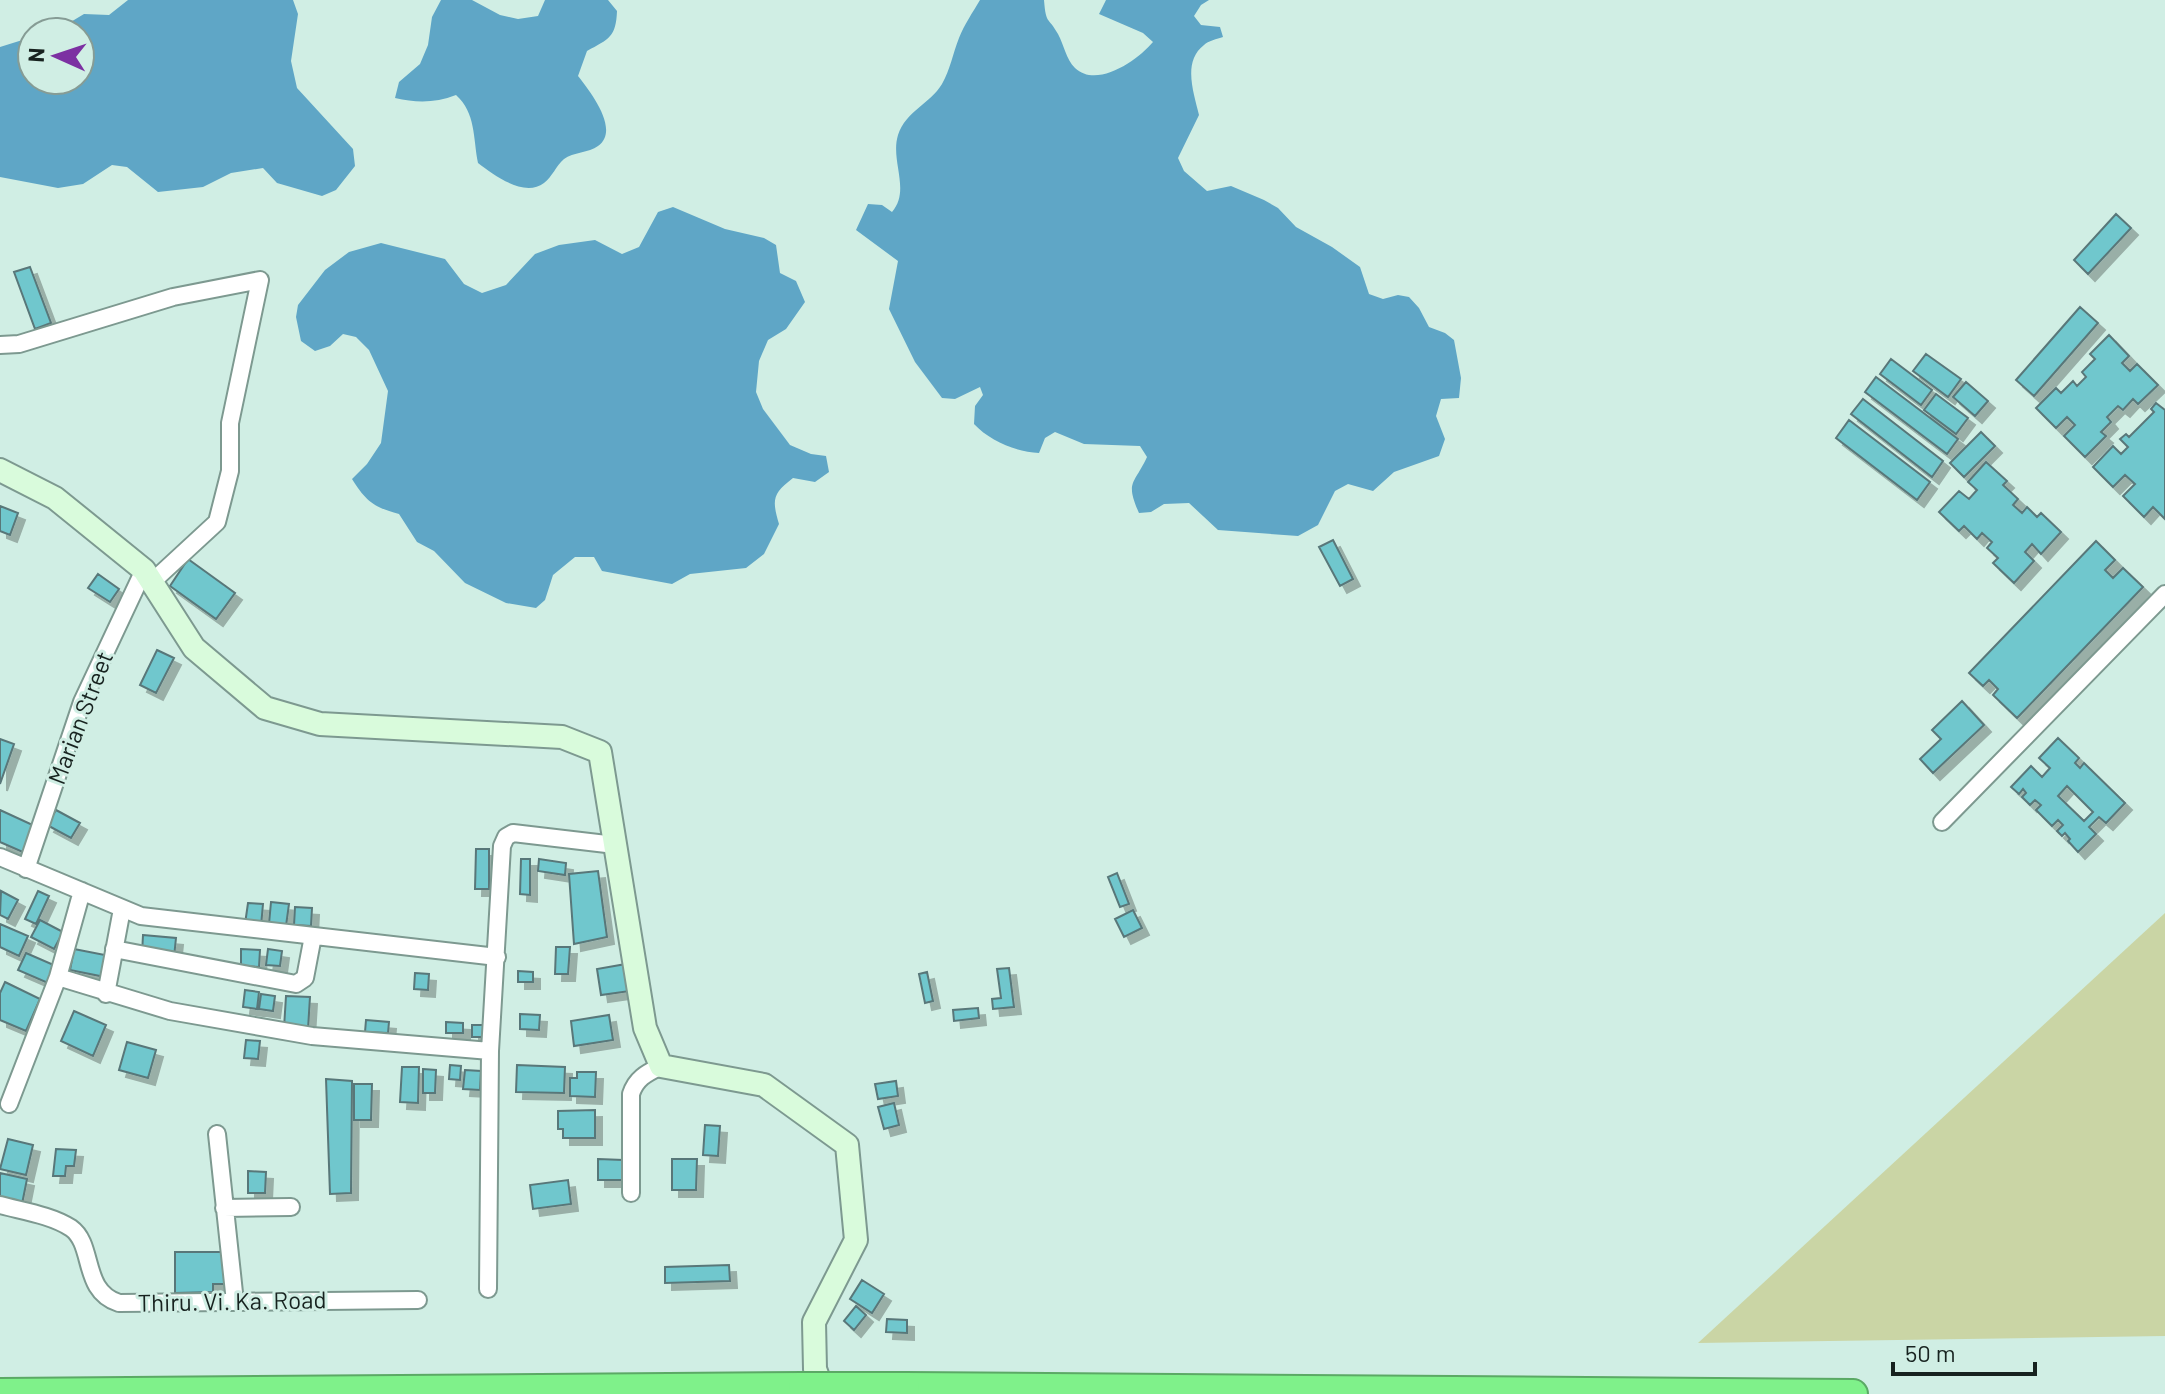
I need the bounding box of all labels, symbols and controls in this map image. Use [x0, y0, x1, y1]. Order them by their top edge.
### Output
north arrow [16, 16, 96, 96]
text: N [22, 47, 48, 63]
street label: Marian Street [41, 647, 118, 788]
street label: Thiru. Vi. Ka. Road [137, 1284, 327, 1317]
scale bar [1893, 1326, 2035, 1376]
text: 50 m [1905, 1338, 1956, 1367]

